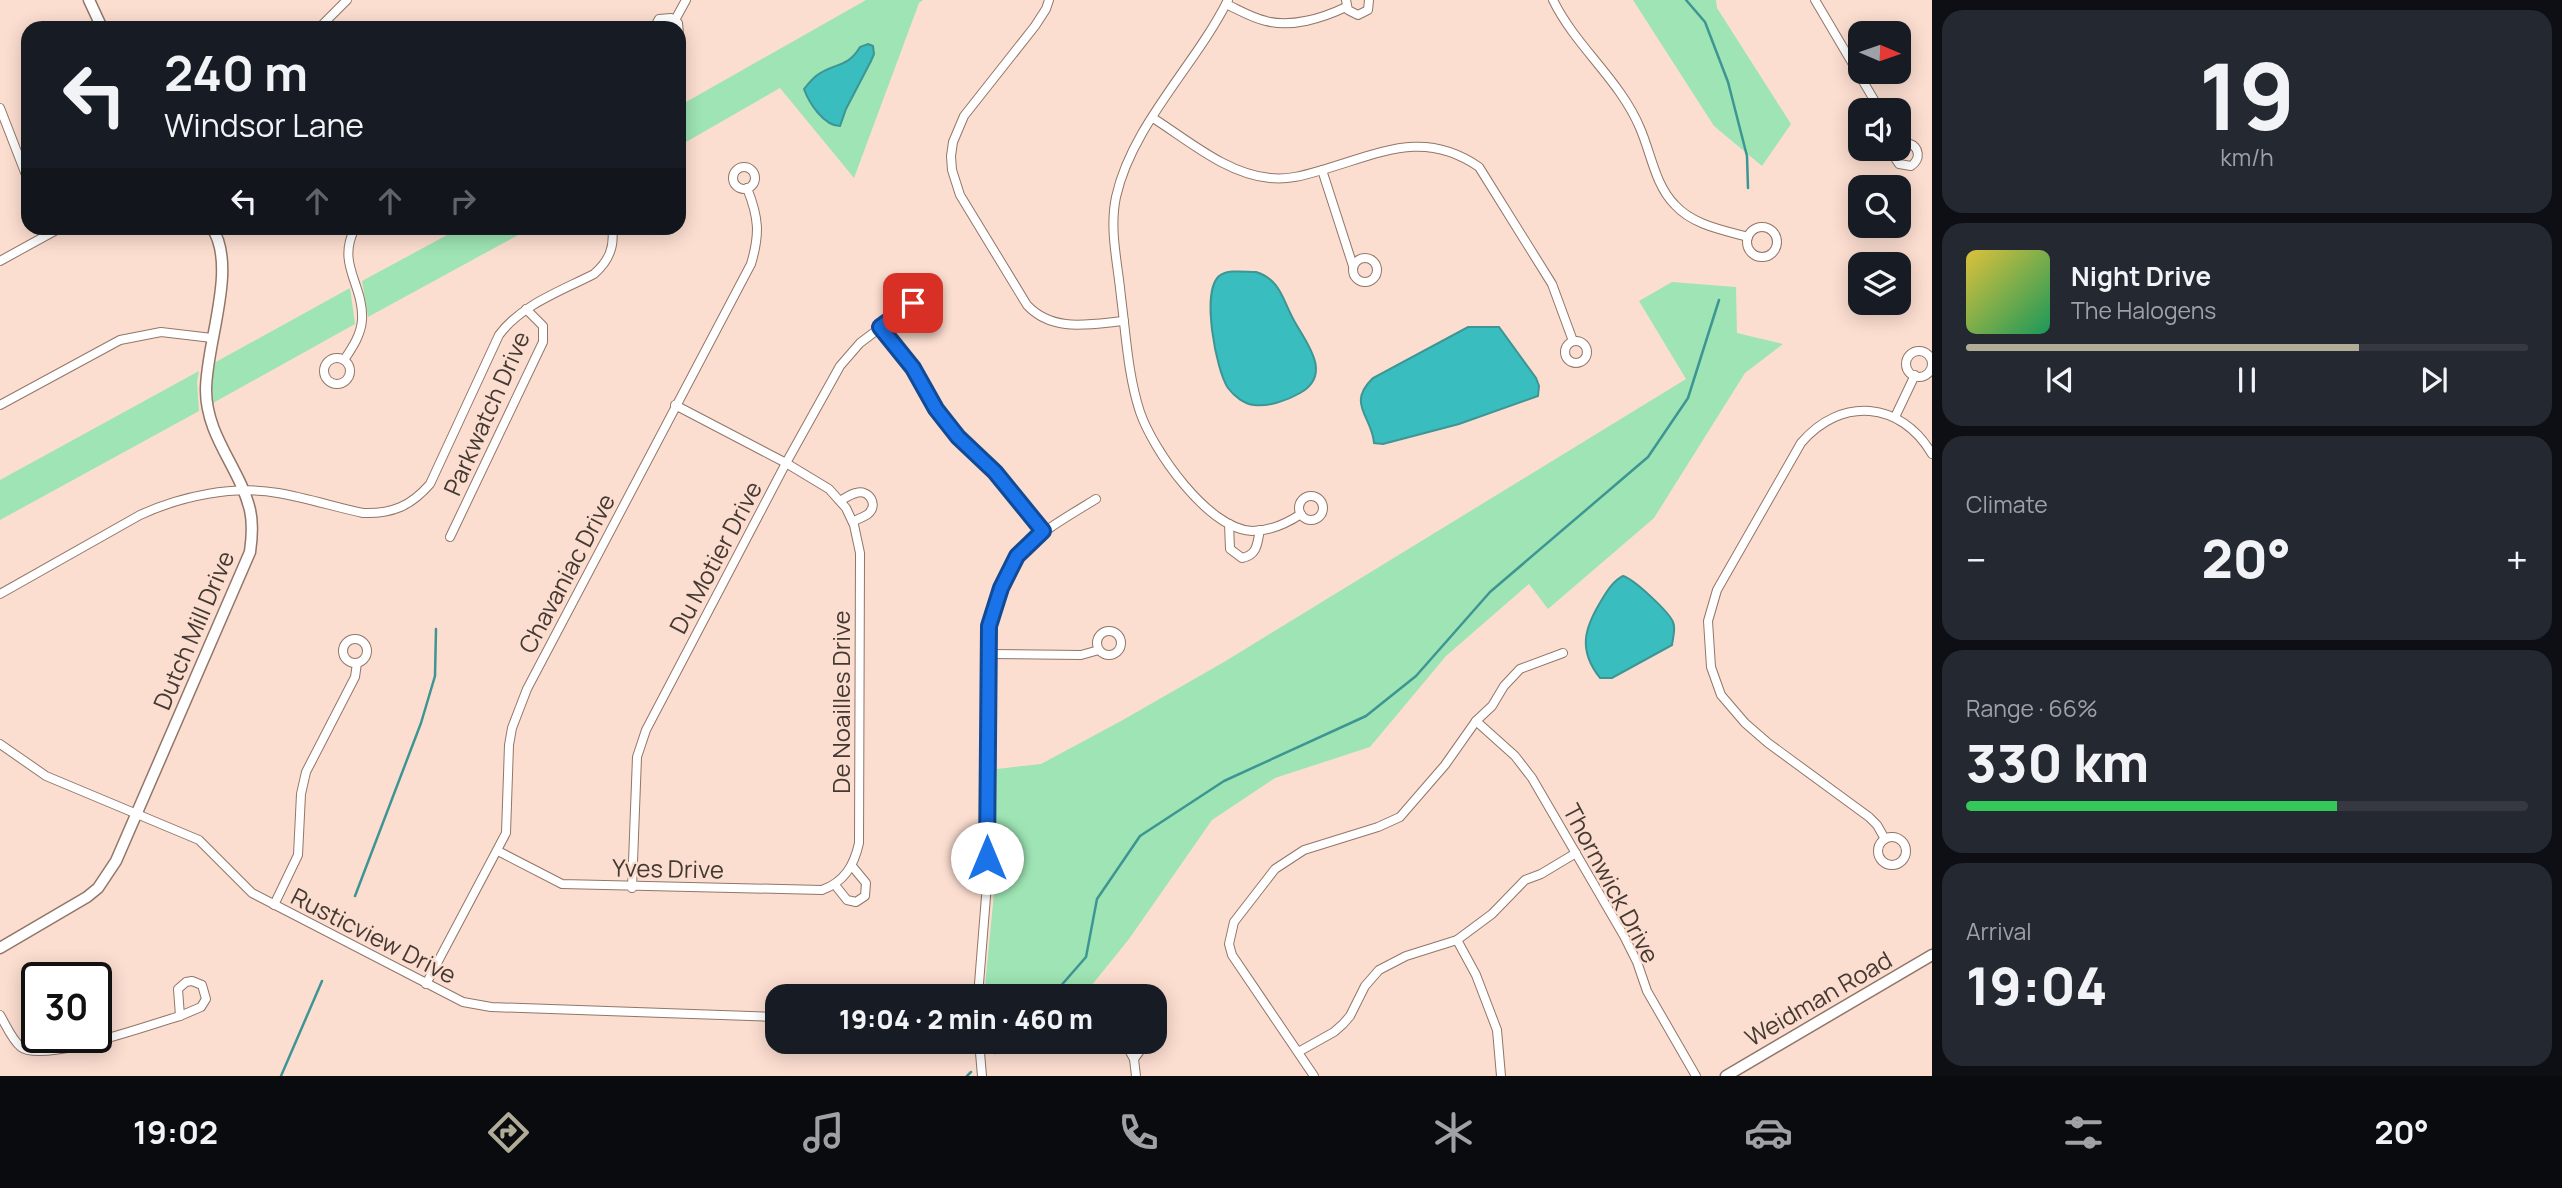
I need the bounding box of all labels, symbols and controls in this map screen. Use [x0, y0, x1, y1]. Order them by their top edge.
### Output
north arrow [1848, 21, 1911, 84]
map controls [1848, 21, 1911, 315]
text: 19 [2199, 33, 2295, 157]
text: 240 m [164, 39, 308, 106]
icon: left [49, 49, 140, 140]
button: sound [1848, 98, 1911, 161]
text: Windsor Lane [164, 103, 364, 147]
text: km/h [2220, 141, 2274, 173]
button: search [1848, 175, 1911, 238]
icon: left [225, 182, 263, 220]
icon: ahead [298, 182, 336, 220]
icon: ahead [371, 182, 409, 220]
icon: right [444, 182, 482, 220]
button: layers [1848, 252, 1911, 315]
text: Night Drive [2071, 258, 2211, 294]
pin [883, 273, 943, 333]
icon: arrive [894, 284, 932, 322]
text: The Halogens [2071, 294, 2216, 326]
street label: Parkwatch Drive [435, 326, 537, 500]
icon: previous [2041, 361, 2079, 399]
icon: pause [2228, 361, 2266, 399]
icon: next [2415, 361, 2453, 399]
street label: Du Motier Drive [661, 475, 769, 639]
street label: Chavaniac Drive [510, 487, 622, 659]
text: Climate [1966, 488, 2048, 520]
text: 20° [2201, 523, 2291, 594]
text: − [1966, 533, 1987, 585]
text: + [2506, 533, 2528, 585]
street label: Dutch Mill Drive [145, 545, 241, 715]
street label: De Noailles Drive [824, 610, 857, 794]
text: Range · 66% [1966, 692, 2098, 724]
text: 330 km [1966, 727, 2149, 798]
street label: Thornwick Drive [1556, 798, 1668, 968]
position arrow [950, 821, 1024, 895]
street label: Yves Drive [612, 851, 724, 885]
street label: Rusticview Drive [286, 879, 462, 991]
text: Arrival [1966, 915, 2032, 947]
street label: Weidman Road [1739, 943, 1897, 1053]
text: 19:04 [1966, 950, 2108, 1021]
speed limit sign: 30 [21, 962, 112, 1053]
text: 19:04 · 2 min · 460 m [839, 1001, 1093, 1037]
icon: directions [484, 1108, 533, 1157]
icon: music [799, 1108, 848, 1157]
icon: phone [1114, 1108, 1163, 1157]
icon: climate [1429, 1108, 1478, 1157]
icon: car [1744, 1108, 1793, 1157]
icon: filters [2059, 1108, 2108, 1157]
text: 19:02 [133, 1110, 218, 1154]
text: 20° [2374, 1110, 2429, 1154]

